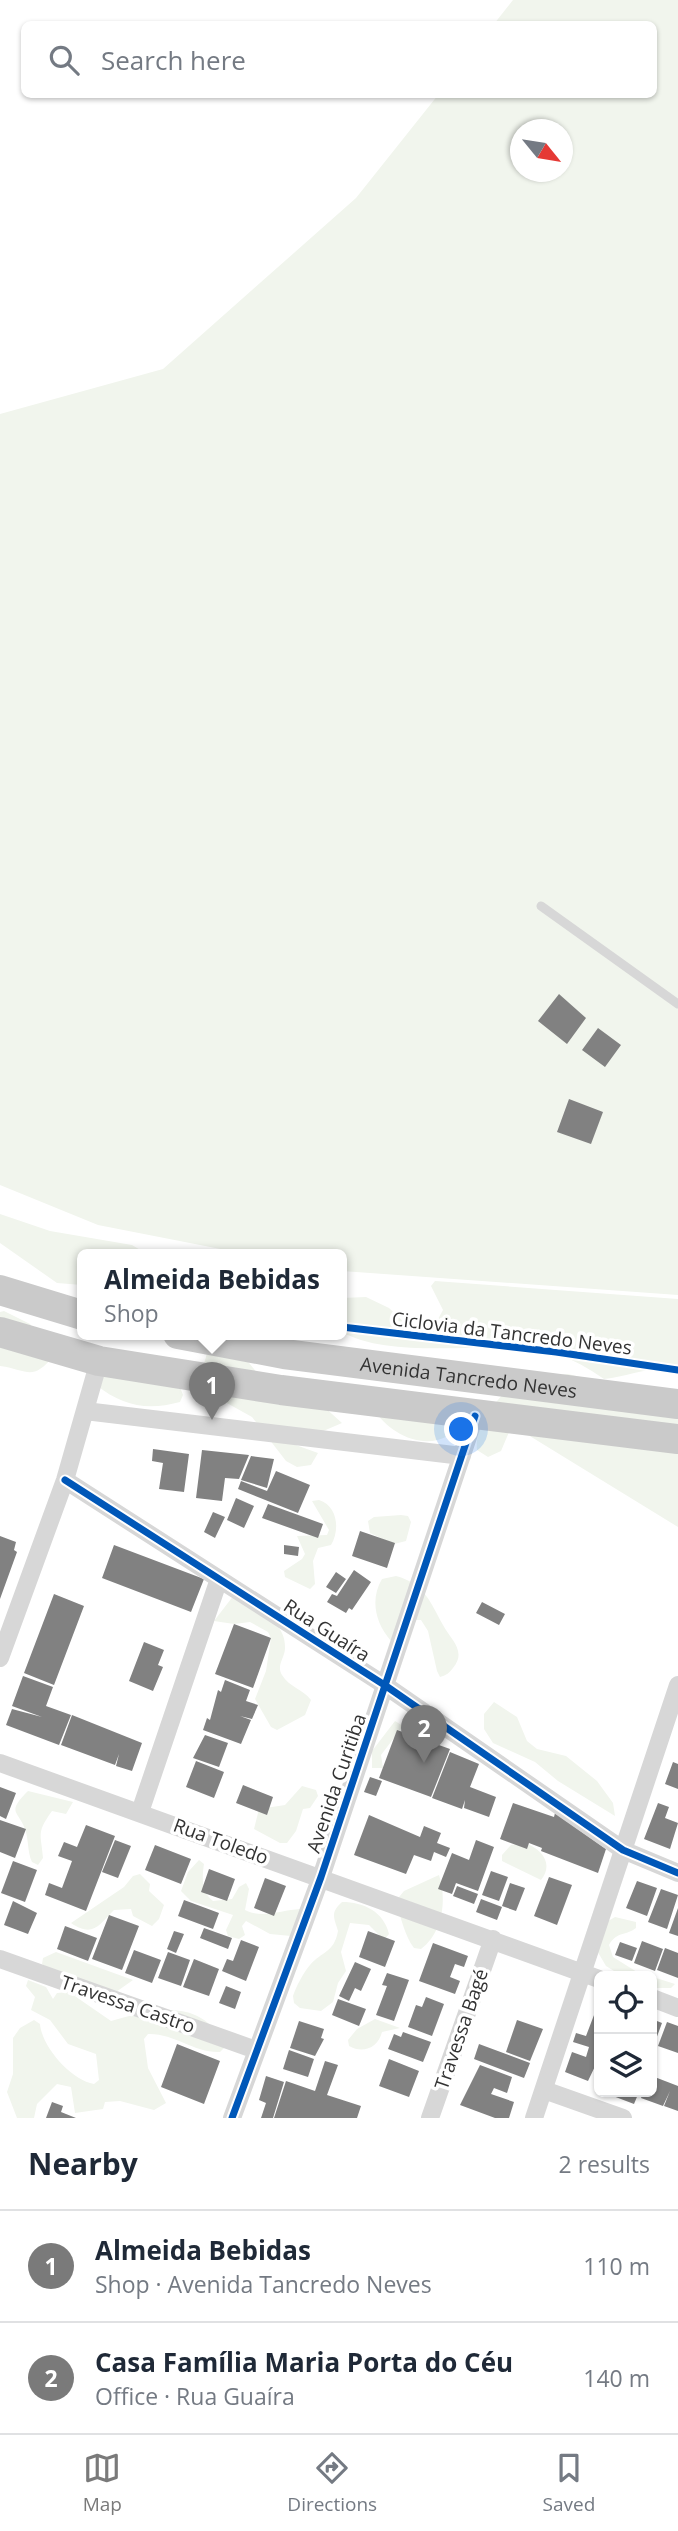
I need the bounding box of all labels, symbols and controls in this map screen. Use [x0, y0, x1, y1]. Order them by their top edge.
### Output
search box [21, 21, 657, 98]
icon: search [45, 41, 83, 79]
text: Search here [101, 42, 246, 78]
north arrow [510, 119, 573, 182]
popup [77, 1249, 347, 1340]
text: Almeida Bebidas [104, 1261, 320, 1297]
text: Shop [104, 1297, 159, 1329]
street label: Ciclovia da Tancredo Neves [391, 1305, 633, 1361]
street label: Avenida Tancredo Neves [359, 1351, 579, 1404]
pin: 1 [189, 1362, 235, 1420]
your location [444, 1412, 478, 1446]
street label: Rua Guaíra [279, 1592, 375, 1668]
pin: 2 [401, 1705, 447, 1763]
street label: Avenida Curitiba [300, 1710, 372, 1856]
street label: Rua Toledo [170, 1812, 272, 1870]
street label: Travessa Bagé [428, 1965, 494, 2093]
street label: Travessa Castro [58, 1969, 198, 2039]
map controls [594, 1971, 657, 2097]
button: locate [594, 1971, 657, 2034]
button: layers [594, 2034, 657, 2097]
text: Nearby [28, 2143, 138, 2184]
text: 2 results [559, 2148, 650, 2180]
text: Almeida Bebidas [95, 2232, 311, 2268]
text: 1 [44, 2250, 58, 2282]
text: 110 m [583, 2250, 650, 2282]
text: Shop · Avenida Tancredo Neves [95, 2268, 432, 2300]
text: Casa Família Maria Porta do Céu [95, 2344, 513, 2380]
text: 2 [44, 2362, 58, 2394]
text: 140 m [583, 2362, 650, 2394]
text: Office · Rua Guaíra [95, 2380, 295, 2412]
tab: Map [83, 2449, 122, 2517]
tab: Directions [287, 2449, 377, 2517]
tab: Saved [543, 2449, 595, 2517]

